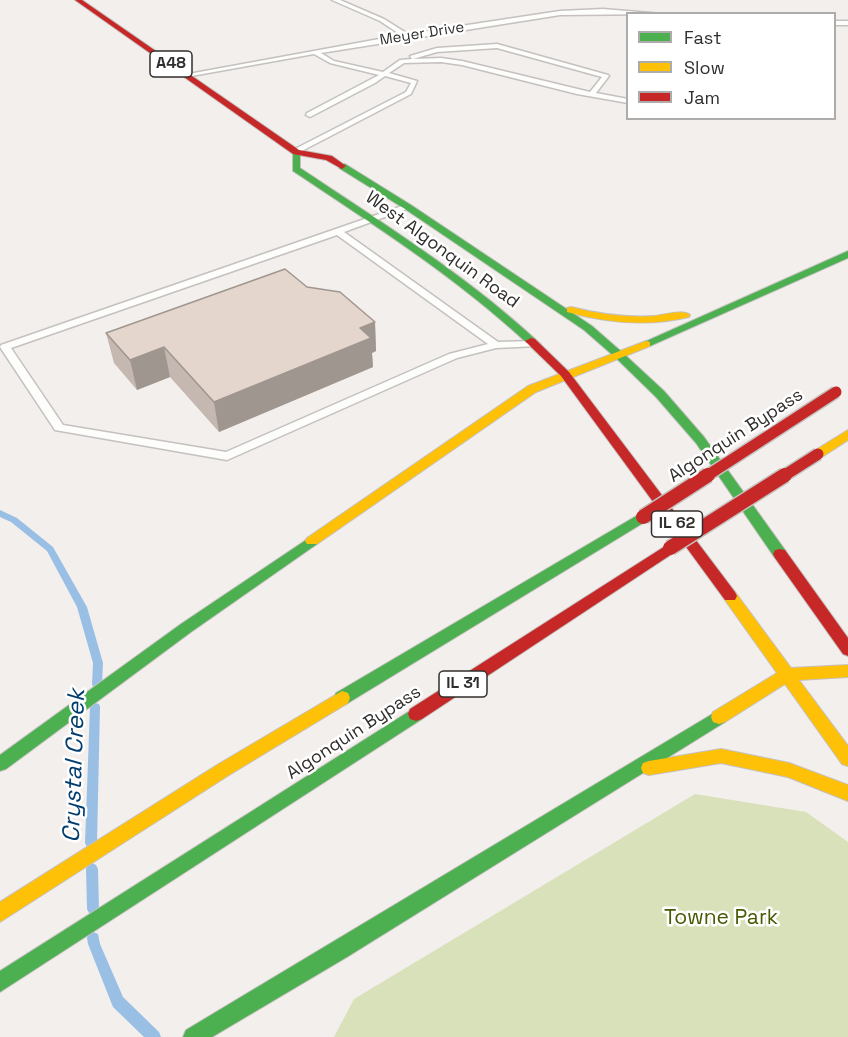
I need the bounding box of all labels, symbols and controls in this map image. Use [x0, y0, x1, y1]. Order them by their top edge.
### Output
legend [626, 12, 836, 120]
street label: Meyer Drive [378, 18, 466, 50]
text: Fast [684, 26, 721, 49]
road number: A48 [150, 51, 192, 77]
text: Slow [684, 56, 725, 79]
text: Jam [684, 86, 720, 109]
street label: West Algonquin Road [361, 187, 523, 313]
street label: Algonquin Bypass [665, 384, 807, 488]
road number: IL 62 [652, 511, 702, 537]
road number: IL 31 [439, 671, 487, 697]
street label: Algonquin Bypass [283, 681, 425, 785]
water label: Crystal Creek [58, 689, 92, 843]
park label: Towne Park [664, 905, 778, 931]

